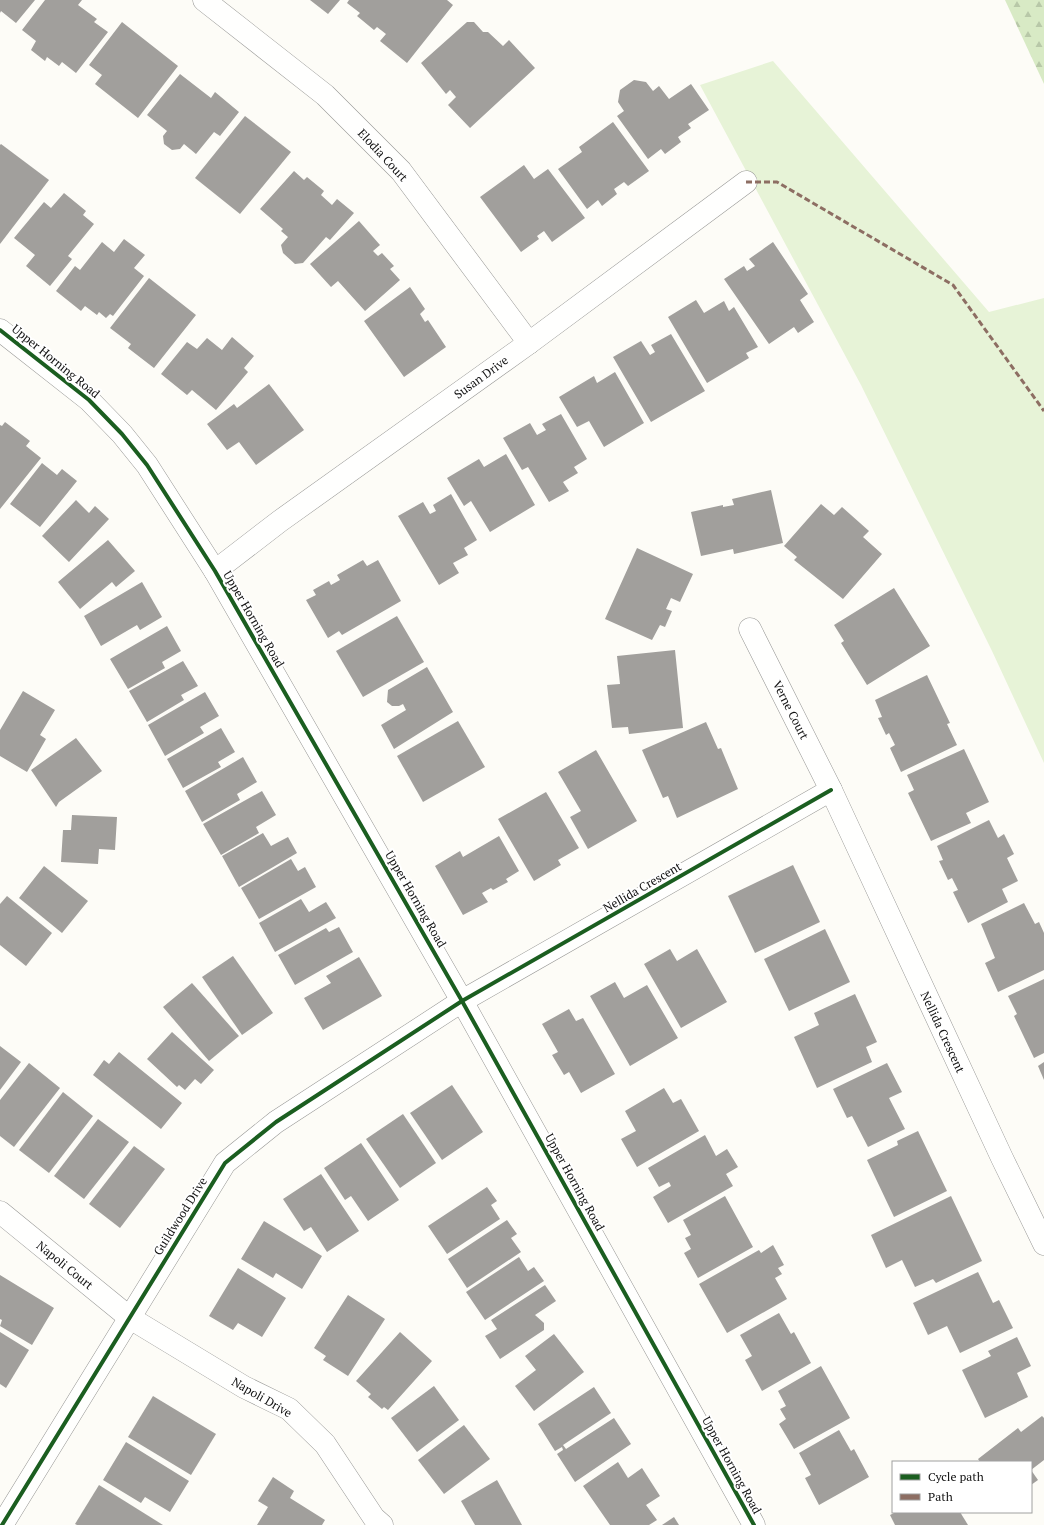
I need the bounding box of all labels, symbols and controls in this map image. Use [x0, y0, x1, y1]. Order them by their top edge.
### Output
street label: Elodia Court [355, 126, 412, 185]
street label: Upper Horning Road [9, 321, 103, 401]
street label: Susan Drive [451, 352, 511, 402]
street label: Upper Horning Road [220, 568, 288, 670]
street label: Verne Court [770, 678, 812, 742]
street label: Upper Horning Road [382, 848, 450, 950]
street label: Nellida Crescent [600, 858, 684, 915]
street label: Nellida Crescent [918, 989, 969, 1075]
street label: Upper Horning Road [542, 1131, 608, 1234]
street label: Guildwood Drive [150, 1174, 210, 1258]
street label: Napoli Court [34, 1238, 97, 1293]
street label: Napoli Drive [229, 1374, 295, 1420]
street label: Upper Horning Road [699, 1414, 765, 1517]
legend [892, 1461, 1032, 1513]
text: Cycle path [928, 1469, 984, 1484]
text: Path [928, 1489, 953, 1504]

